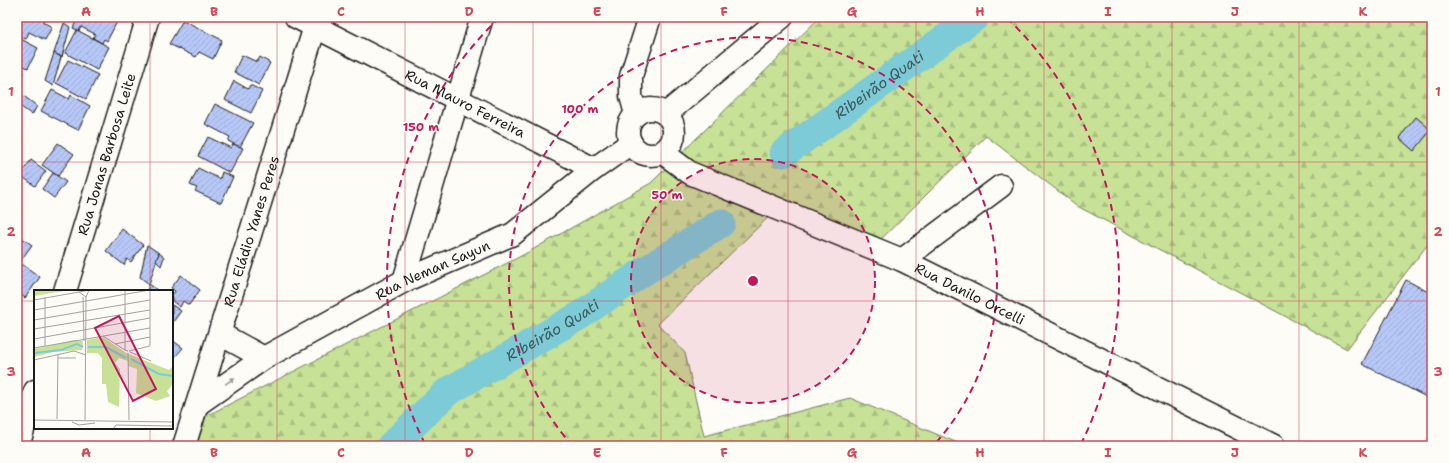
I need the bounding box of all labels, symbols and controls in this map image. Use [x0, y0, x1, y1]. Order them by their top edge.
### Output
text: A [81, 3, 91, 20]
text: B [210, 3, 218, 20]
text: C [337, 3, 345, 20]
text: D [464, 3, 474, 20]
text: E [593, 3, 602, 20]
text: F [720, 3, 728, 20]
text: G [847, 3, 858, 20]
text: H [975, 3, 985, 20]
text: I [1104, 3, 1112, 20]
text: J [1231, 3, 1239, 20]
text: K [1359, 3, 1368, 20]
water label: Ribeirão Quati [830, 46, 929, 124]
street label: Rua Mauro Ferreira [402, 65, 529, 142]
street label: Rua Jonas Barbosa Leite [73, 71, 140, 237]
text: 1 [8, 83, 14, 100]
text: 1 [1435, 83, 1441, 100]
text: 100 m [562, 101, 599, 117]
text: 150 m [403, 119, 439, 135]
street label: Rua Eládio Yanes Peres [219, 153, 283, 309]
text: 50 m [652, 187, 683, 203]
text: 2 [6, 223, 16, 240]
text: 2 [1433, 223, 1443, 240]
street label: Rua Neman Sayun [372, 236, 493, 304]
street label: Rua Danilo Orcelli [912, 259, 1028, 329]
centre of rings [746, 274, 760, 288]
inset map [34, 290, 173, 429]
water label: Ribeirão Quati [502, 294, 604, 366]
text: 3 [6, 363, 16, 380]
text: 3 [1433, 363, 1443, 380]
one-way arrow [225, 377, 235, 385]
text: A [81, 444, 91, 461]
text: B [210, 444, 218, 461]
text: C [337, 444, 345, 461]
text: D [464, 444, 474, 461]
text: E [593, 444, 602, 461]
text: F [720, 444, 728, 461]
text: G [847, 444, 858, 461]
text: H [975, 444, 985, 461]
text: I [1104, 444, 1112, 461]
text: J [1231, 444, 1239, 461]
text: K [1359, 444, 1368, 461]

